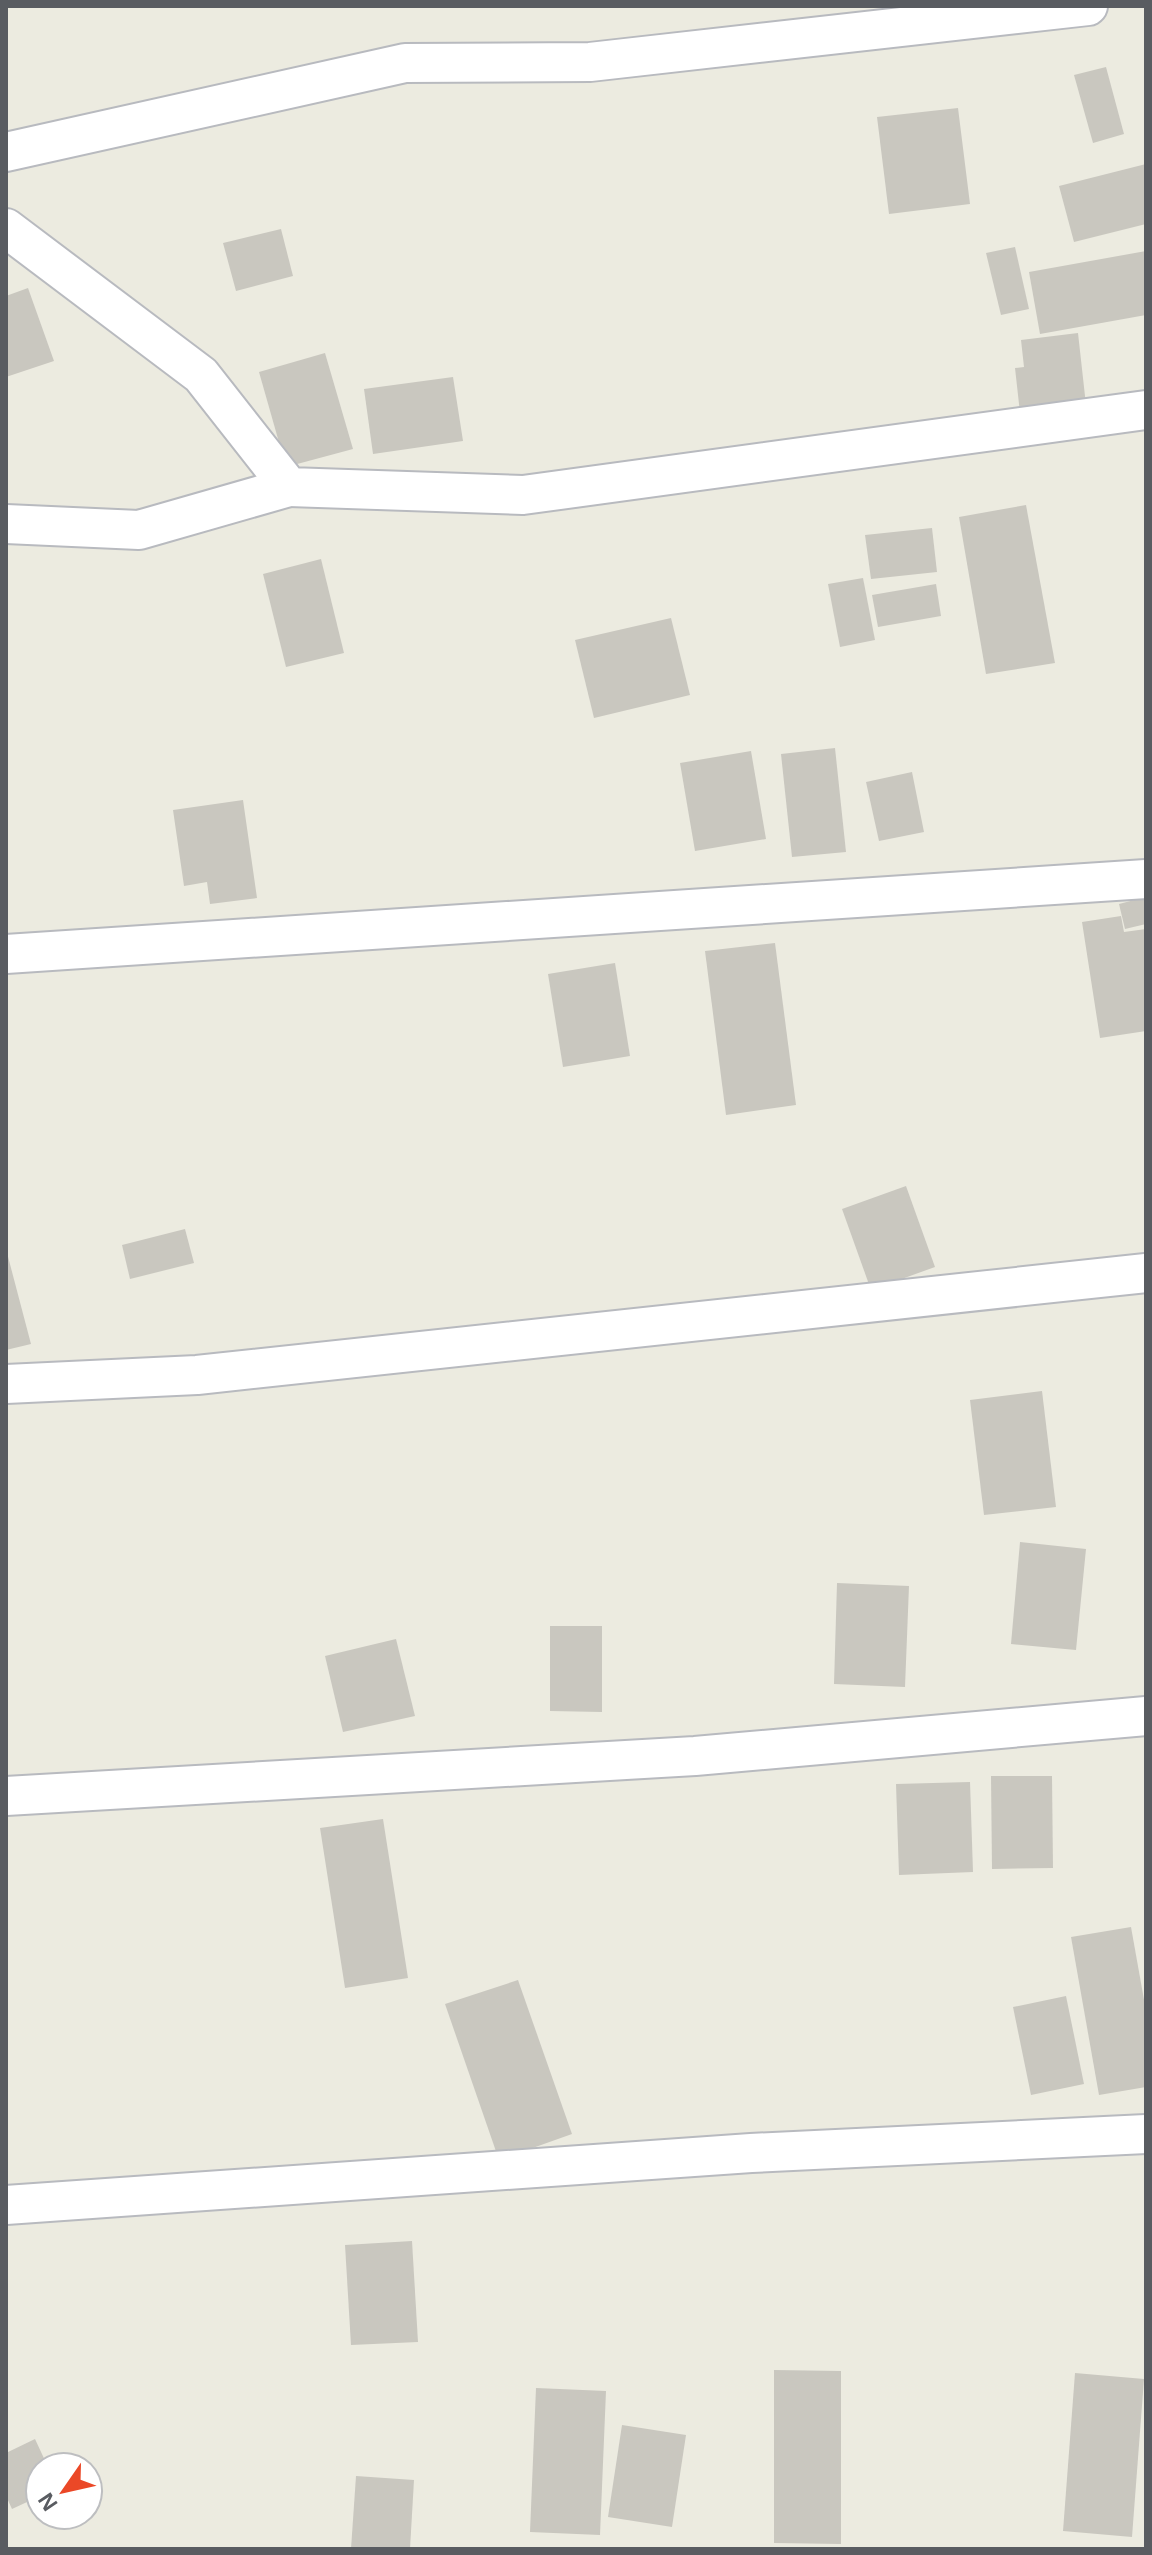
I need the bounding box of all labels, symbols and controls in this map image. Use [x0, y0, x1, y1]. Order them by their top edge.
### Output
north arrow [24, 2451, 104, 2531]
text: N [33, 2488, 63, 2515]

